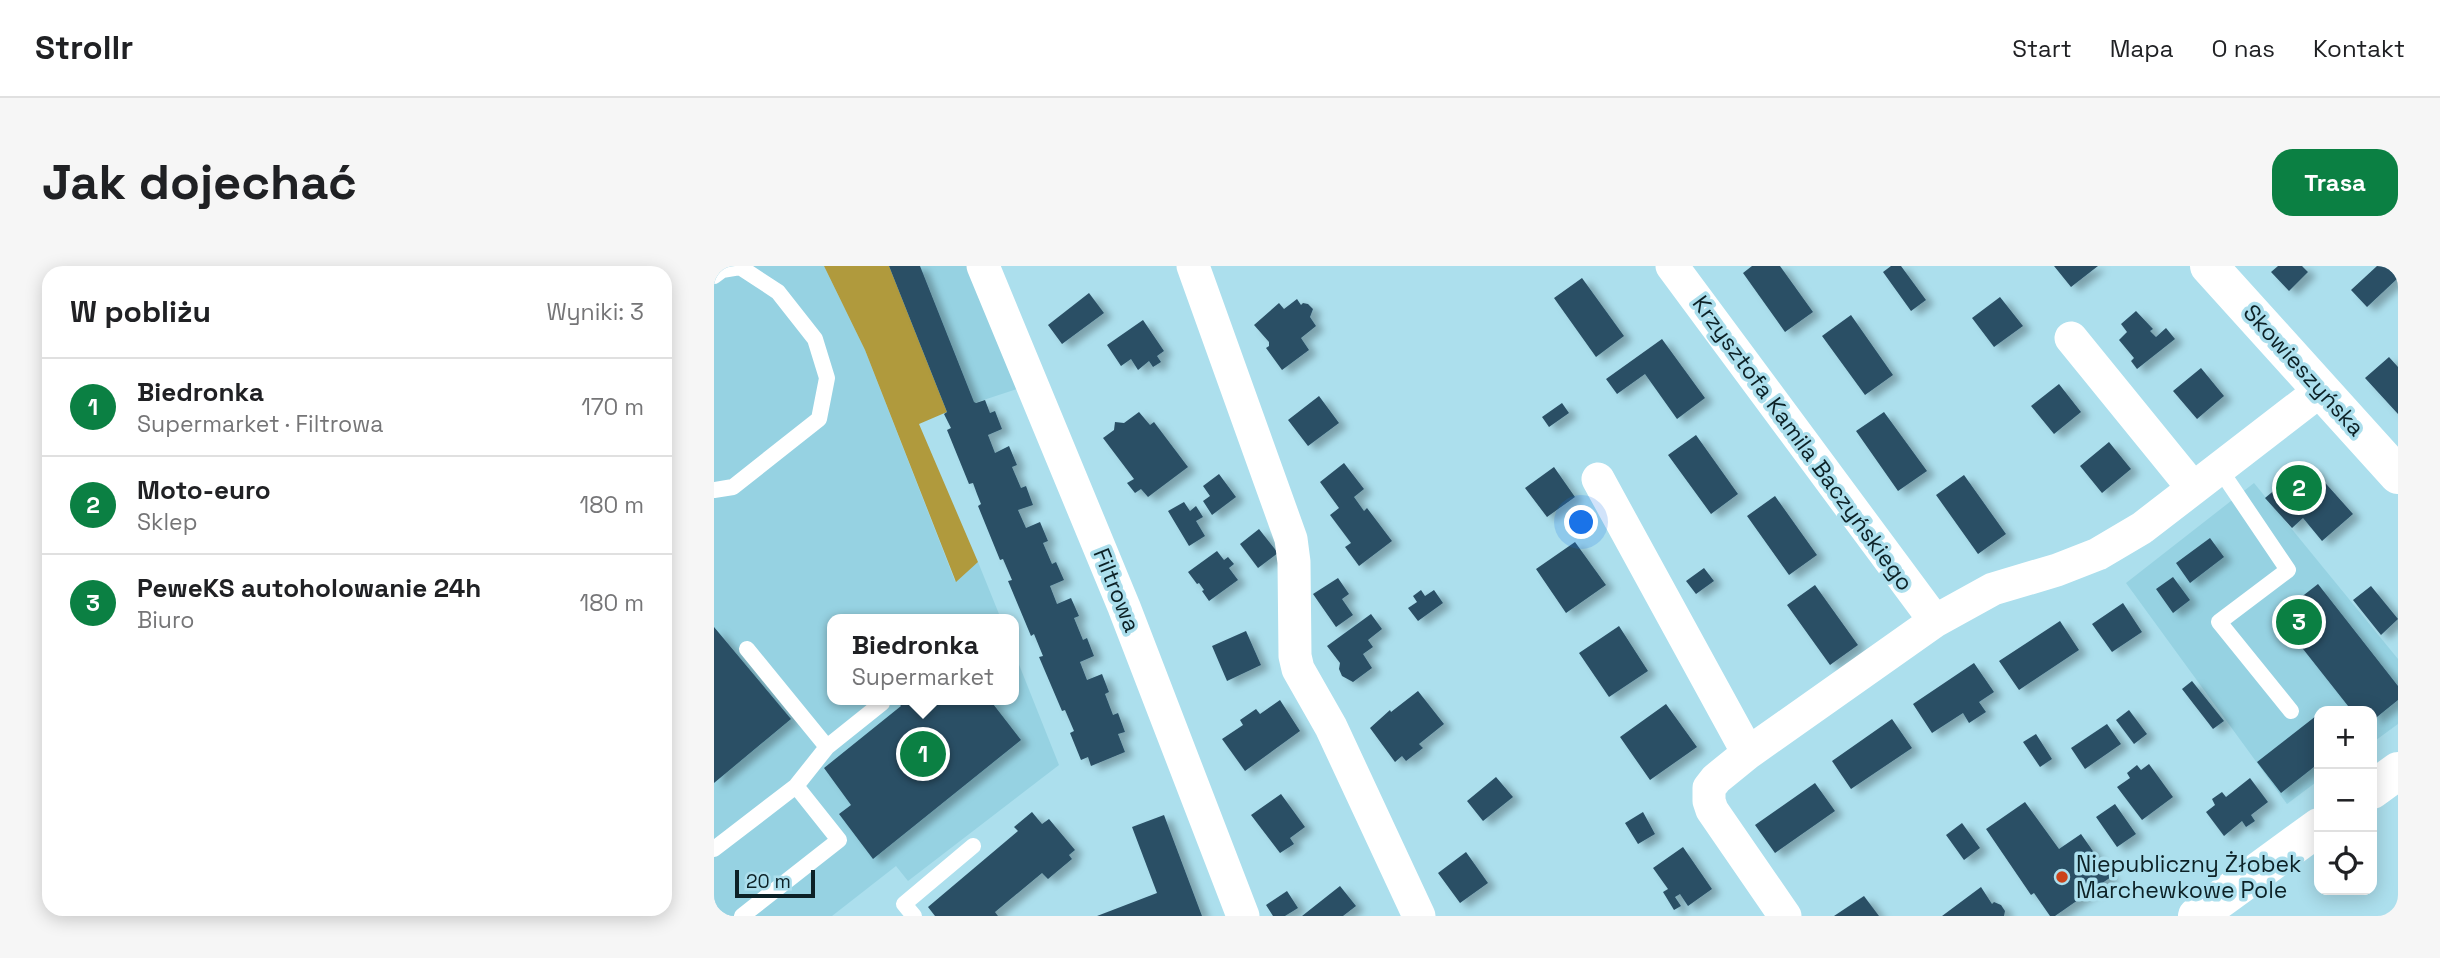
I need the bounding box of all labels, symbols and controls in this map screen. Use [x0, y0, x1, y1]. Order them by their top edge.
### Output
text: Strollr [35, 27, 133, 69]
text: Start [2012, 33, 2072, 64]
text: Mapa [2110, 33, 2174, 64]
text: O nas [2212, 33, 2275, 64]
text: Kontakt [2313, 33, 2405, 64]
button: Trasa [2272, 149, 2398, 216]
text: Jak dojechać [42, 151, 357, 213]
street label: Krzysztofa Kamila Baczyńskiego [1686, 290, 1920, 596]
text: W pobliżu [70, 292, 211, 331]
text: Wyniki: 3 [546, 297, 644, 327]
street label: Skowieszyńska [2237, 298, 2371, 442]
text: Biedronka [137, 375, 264, 409]
text: 1 [88, 392, 98, 422]
text: 170 m [581, 392, 644, 422]
text: Supermarket · Filtrowa [137, 409, 384, 439]
pin: 2 [2276, 462, 2322, 514]
text: Moto-euro [137, 473, 271, 507]
text: 2 [86, 490, 100, 520]
text: 180 m [580, 490, 644, 520]
your location [1564, 505, 1598, 539]
text: Sklep [137, 507, 198, 537]
street label: Filtrowa [1087, 544, 1147, 636]
text: PeweKS autoholowanie 24h [137, 571, 481, 605]
text: 3 [86, 588, 100, 618]
text: 180 m [580, 588, 644, 618]
pin: 3 [2276, 596, 2322, 648]
text: Biuro [137, 605, 194, 635]
popup [827, 614, 1019, 705]
text: Biedronka [852, 628, 979, 662]
text: Supermarket [852, 662, 994, 692]
map controls [2314, 706, 2377, 895]
button: + [2314, 706, 2377, 769]
pin: 1 [900, 728, 946, 780]
button: − [2314, 769, 2377, 832]
button: locate [2314, 832, 2377, 895]
place label: Niepubliczny Żłobek Marchewkowe Pole [2076, 849, 2302, 905]
scale bar [735, 867, 816, 899]
text: 20 m [746, 869, 791, 894]
marker: Niepubliczny Żłobek Marchewkowe Pole [2054, 869, 2070, 885]

